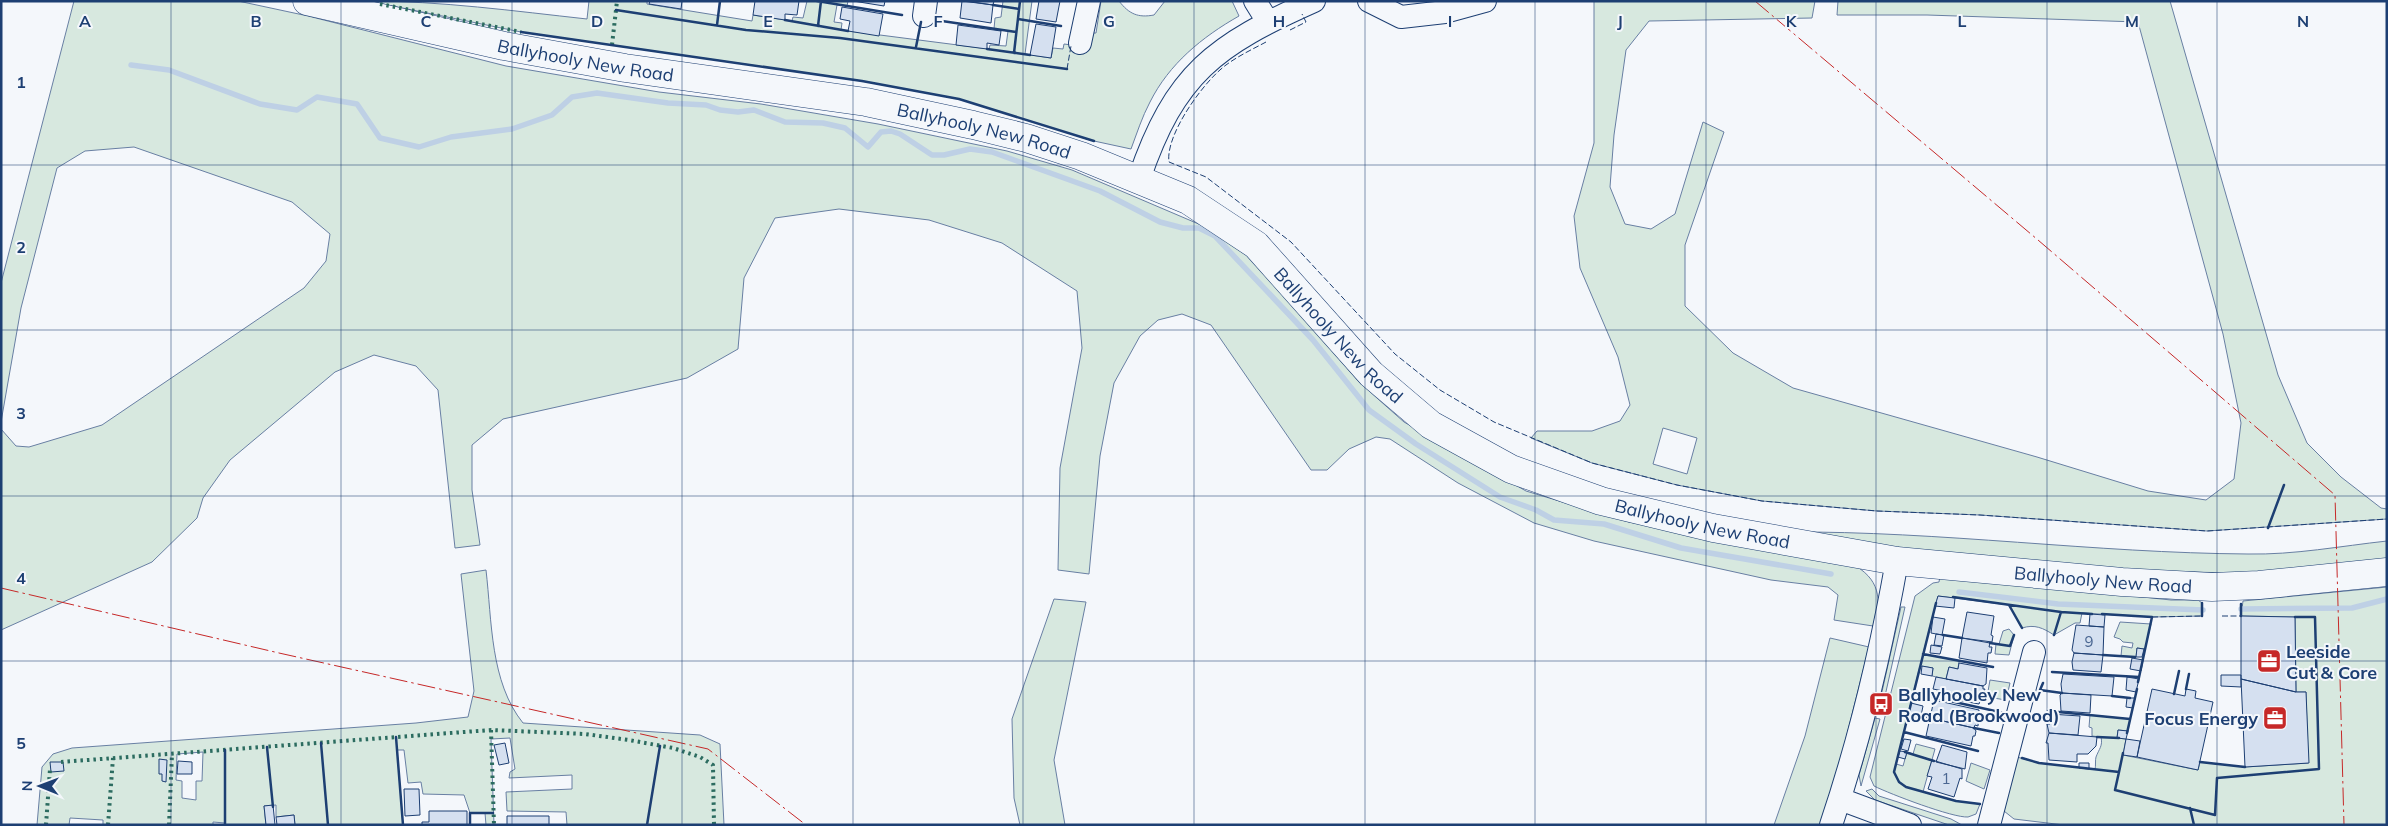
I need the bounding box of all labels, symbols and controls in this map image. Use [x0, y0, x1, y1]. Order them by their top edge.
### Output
text: A [79, 11, 91, 31]
text: B [250, 11, 262, 31]
text: C [421, 11, 432, 31]
text: D [591, 11, 603, 31]
text: E [763, 11, 773, 31]
text: F [933, 11, 943, 31]
text: G [1103, 11, 1115, 31]
text: H [1273, 11, 1285, 31]
text: I [1448, 11, 1452, 31]
text: J [1617, 11, 1623, 31]
text: K [1786, 11, 1798, 31]
text: L [1958, 11, 1967, 31]
text: M [2125, 11, 2139, 31]
text: N [2297, 11, 2309, 31]
street label: Ballyhooly New Road [495, 33, 675, 86]
text: 1 [16, 72, 26, 92]
street label: Ballyhooly New Road [895, 98, 1074, 163]
text: 2 [16, 237, 26, 257]
street label: Ballyhooly New Road [1269, 262, 1408, 408]
text: 3 [16, 403, 26, 423]
street label: Ballyhooly New Road [1613, 493, 1792, 553]
street label: Ballyhooly New Road [2013, 560, 2193, 597]
text: 4 [16, 568, 26, 588]
house number: 9 [2084, 632, 2094, 651]
place label: Leeside Cut & Core [2286, 640, 2377, 684]
office icon: Leeside Cut & Core [2256, 648, 2282, 674]
place label: Ballyhooley New Road (Brookwood) [1898, 683, 2060, 727]
bus stop icon: Ballyhooley New Road (Brookwood) [1868, 691, 1894, 717]
office icon: Focus Energy [2262, 705, 2288, 731]
place label: Focus Energy [2144, 707, 2258, 730]
text: 5 [16, 733, 26, 753]
north arrow [15, 761, 65, 811]
house number: 1 [1941, 769, 1951, 788]
text: N [18, 780, 36, 791]

